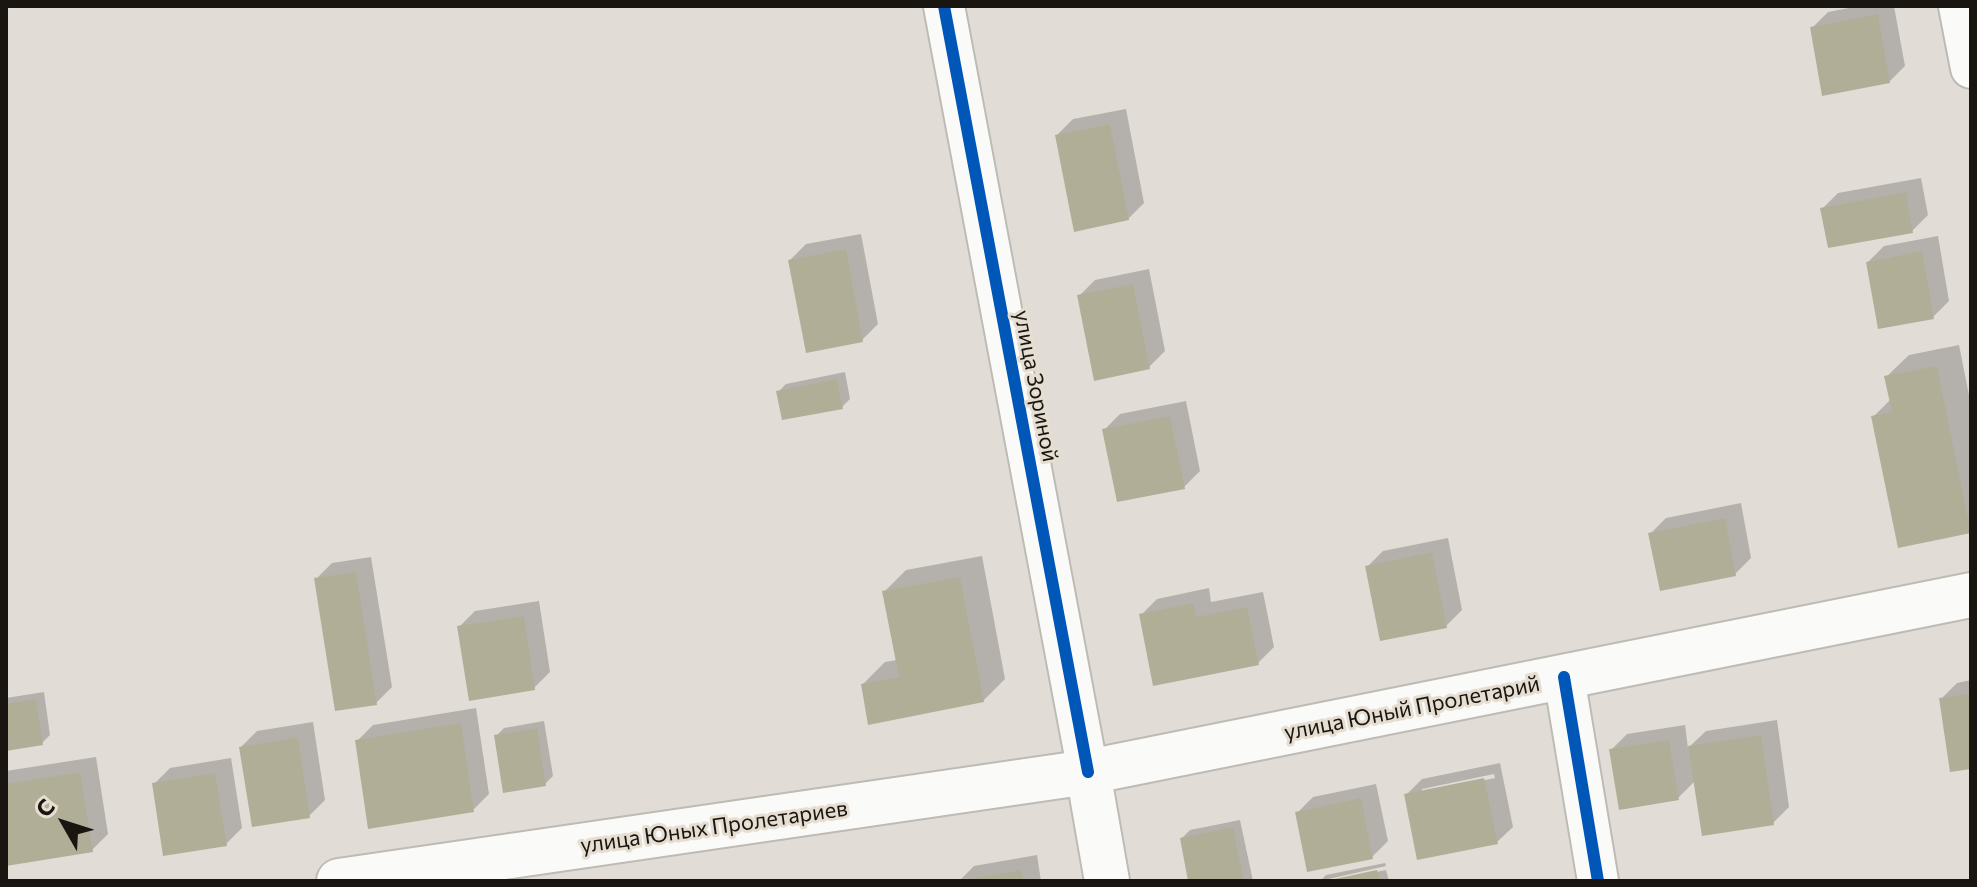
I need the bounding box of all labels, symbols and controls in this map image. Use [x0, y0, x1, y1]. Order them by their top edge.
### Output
street label: улица Зориной [1008, 308, 1064, 464]
street label: улица Юный Пролетарий [1282, 670, 1542, 746]
north arrow [24, 783, 104, 863]
text: С [30, 793, 60, 822]
street label: улица Юных Пролетариев [579, 795, 849, 859]

